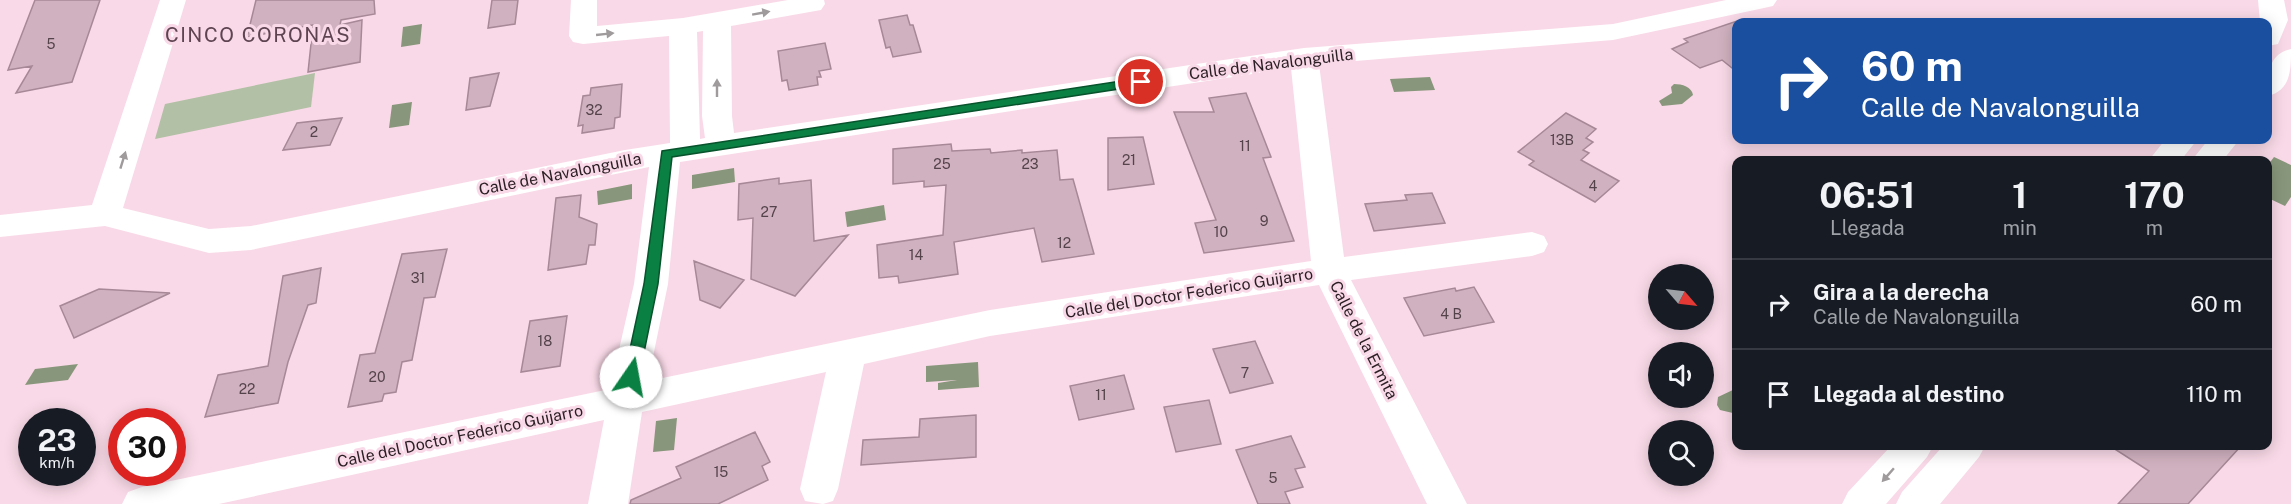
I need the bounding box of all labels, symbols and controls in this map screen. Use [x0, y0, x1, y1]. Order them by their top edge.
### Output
one-way arrow [752, 8, 771, 17]
district label: CINCO CORONAS [165, 23, 351, 47]
one-way arrow [596, 29, 615, 39]
house number: 5 [47, 36, 56, 52]
text: 60 m [1861, 41, 1963, 90]
icon: right [1762, 42, 1840, 120]
street label: Calle de Navalonguilla [1188, 44, 1354, 84]
pin [1115, 56, 1166, 107]
icon: arrive [1124, 65, 1157, 98]
one-way arrow [712, 78, 722, 97]
text: Calle de Navalonguilla [1861, 91, 2140, 123]
house number: 32 [585, 102, 603, 118]
house number: 2 [310, 124, 318, 140]
house number: 13B [1550, 132, 1574, 148]
house number: 11 [1239, 138, 1251, 154]
street label: Calle de Navalonguilla [477, 149, 643, 199]
one-way arrow [119, 151, 128, 169]
house number: 21 [1122, 152, 1136, 168]
house number: 25 [933, 156, 951, 172]
house number: 23 [1021, 156, 1039, 172]
text: 06:51 [1819, 174, 1916, 216]
text: 1 [2012, 174, 2027, 216]
text: 170 [2124, 174, 2185, 216]
house number: 4 [1589, 178, 1598, 194]
house number: 27 [761, 204, 777, 220]
house number: 9 [1260, 213, 1269, 229]
text: Llegada [1830, 216, 1905, 240]
text: min [2003, 216, 2037, 240]
text: m [2146, 216, 2163, 240]
house number: 10 [1214, 224, 1228, 240]
house number: 12 [1057, 235, 1071, 251]
house number: 14 [909, 247, 923, 263]
street label: Calle del Doctor Federico Guijarro [1064, 264, 1314, 322]
north arrow [1648, 264, 1714, 330]
map controls [1648, 264, 1714, 486]
house number: 31 [411, 270, 425, 286]
street label: Calle de la Ermita [1326, 278, 1402, 402]
text: Gira a la derecha [1813, 279, 1989, 305]
icon: right [1762, 288, 1795, 321]
text: 60 m [2191, 291, 2242, 317]
text: Calle de Navalonguilla [1813, 305, 2020, 329]
house number: 4 B [1440, 306, 1462, 322]
house number: 18 [538, 333, 552, 349]
button: sound [1648, 342, 1714, 408]
position arrow [599, 345, 663, 409]
house number: 7 [1241, 365, 1249, 381]
house number: 20 [369, 369, 385, 385]
icon: arrive [1762, 378, 1795, 411]
house number: 22 [239, 381, 255, 397]
text: Llegada al destino [1813, 381, 2004, 407]
text: 110 m [2186, 381, 2242, 407]
house number: 11 [1095, 387, 1107, 403]
street label: Calle del Doctor Federico Guijarro [335, 401, 585, 471]
speed limit sign: 30 [108, 408, 186, 486]
button: search [1648, 420, 1714, 486]
text: 23 [37, 422, 77, 458]
text: km/h [39, 454, 75, 471]
house number: 15 [714, 464, 728, 480]
one-way arrow [1882, 467, 1895, 482]
house number: 5 [1269, 470, 1278, 486]

